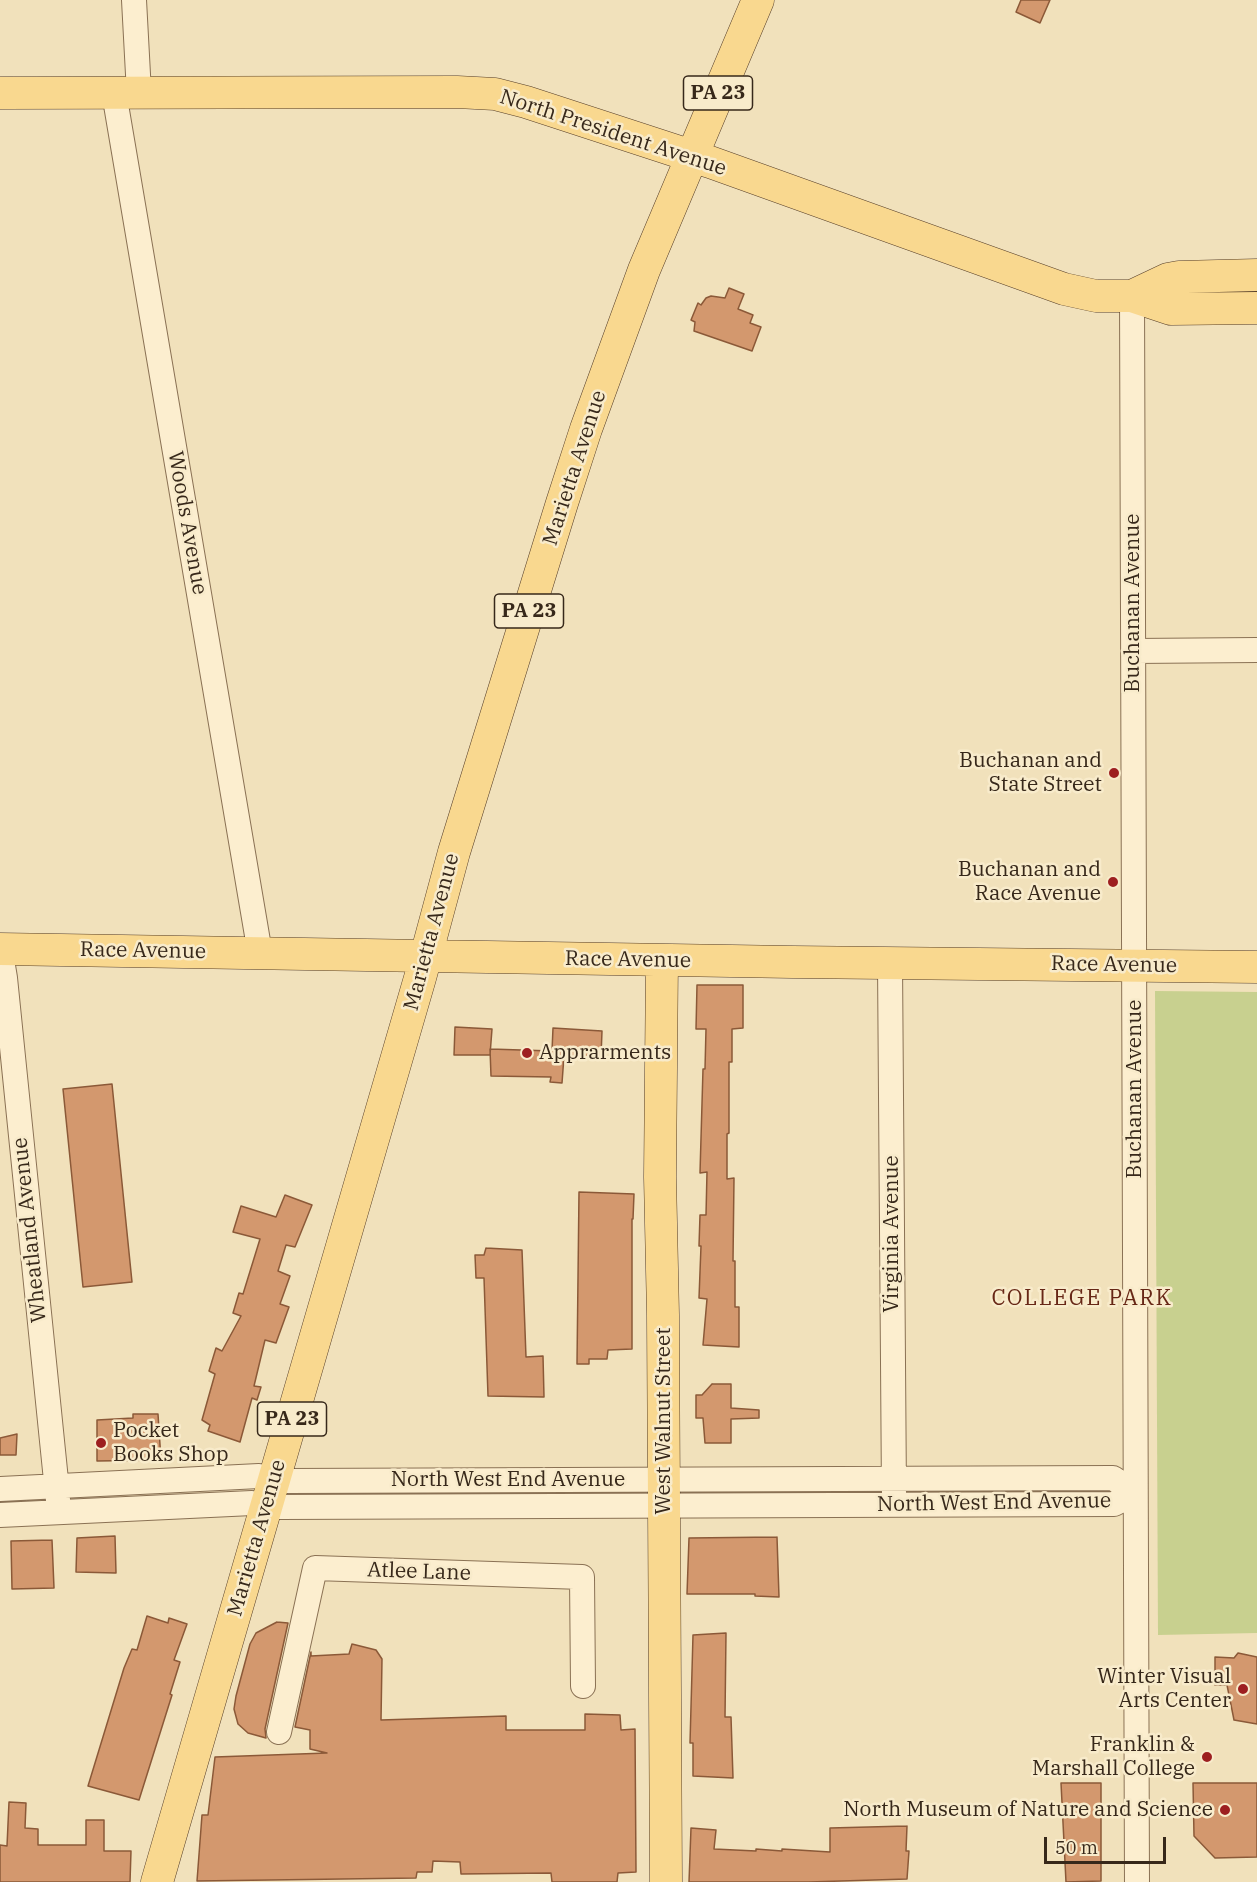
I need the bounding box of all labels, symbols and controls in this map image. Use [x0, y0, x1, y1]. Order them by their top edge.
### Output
road number: PA 23 [684, 76, 752, 110]
street label: North President Avenue [496, 84, 730, 182]
street label: Marietta Avenue [538, 387, 612, 549]
street label: Woods Avenue [162, 449, 212, 597]
street label: Buchanan Avenue [1120, 513, 1146, 693]
road number: PA 23 [494, 594, 564, 628]
place label: Buchanan and State Street [959, 748, 1102, 798]
marker: Buchanan and State Street [1107, 766, 1121, 780]
street label: Marietta Avenue [399, 851, 465, 1013]
place label: Buchanan and Race Avenue [958, 857, 1101, 907]
marker: Buchanan and Race Avenue [1106, 875, 1120, 889]
street label: Race Avenue [80, 937, 206, 965]
street label: Race Avenue [565, 946, 691, 974]
street label: Race Avenue [1051, 951, 1177, 979]
street label: Buchanan Avenue [1122, 999, 1148, 1179]
place label: Apprarments [539, 1040, 671, 1066]
marker: Apprarments [520, 1046, 534, 1060]
street label: Wheatland Avenue [8, 1136, 52, 1324]
street label: Virginia Avenue [879, 1155, 905, 1313]
district label: COLLEGE PARK [991, 1286, 1173, 1312]
street label: West Walnut Street [651, 1327, 677, 1515]
road number: PA 23 [258, 1402, 326, 1436]
place label: Pocket Books Shop [113, 1418, 229, 1468]
marker: Pocket Books Shop [94, 1436, 108, 1450]
street label: Marietta Avenue [223, 1457, 291, 1619]
street label: North West End Avenue [391, 1467, 625, 1493]
street label: North West End Avenue [877, 1488, 1111, 1518]
street label: Atlee Lane [367, 1558, 471, 1586]
place label: Winter Visual Arts Center [1097, 1664, 1231, 1714]
marker: Winter Visual Arts Center [1236, 1682, 1250, 1696]
place label: Franklin & Marshall College [1032, 1732, 1195, 1782]
marker: Franklin & Marshall College [1200, 1750, 1214, 1764]
place label: North Museum of Nature and Science [843, 1797, 1213, 1823]
marker: North Museum of Nature and Science [1218, 1803, 1232, 1817]
scale bar [1047, 1825, 1168, 1863]
text: 50 m [1055, 1836, 1098, 1859]

